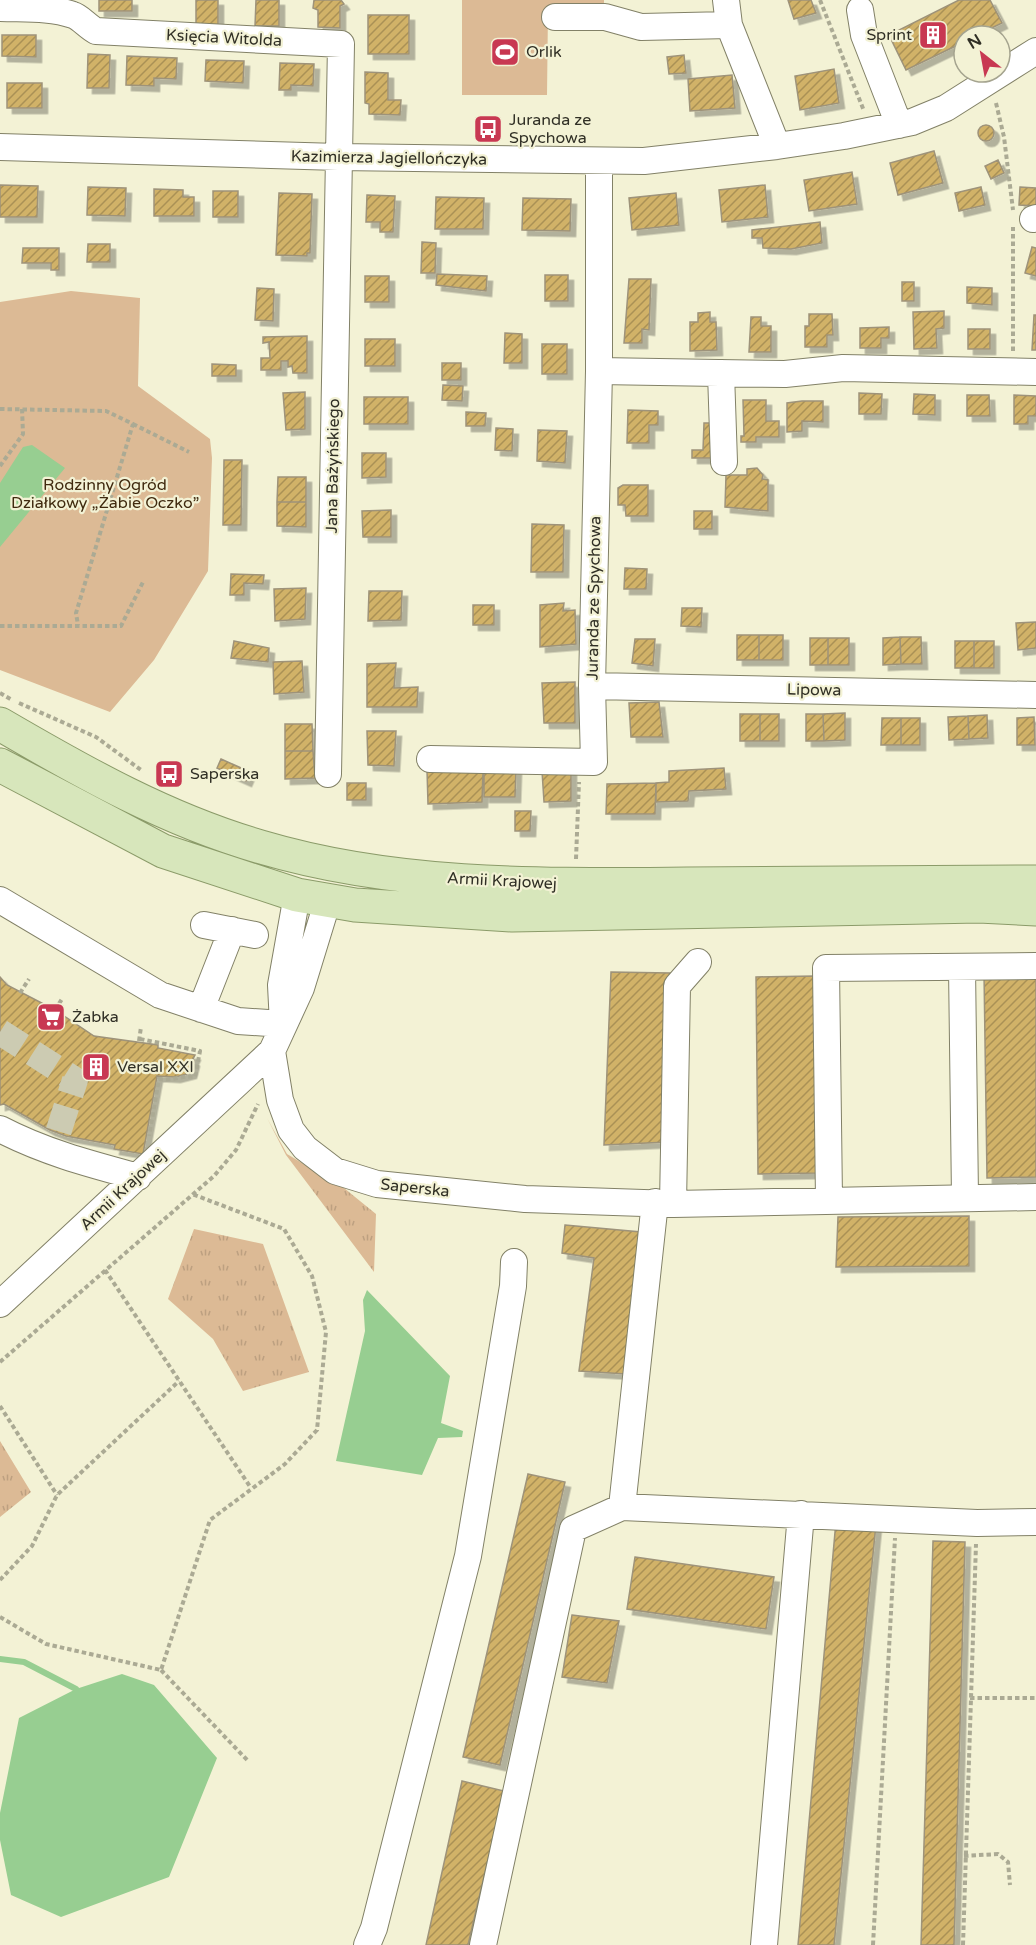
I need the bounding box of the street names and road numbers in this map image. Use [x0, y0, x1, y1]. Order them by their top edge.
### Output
street label: Księcia Witolda [166, 25, 282, 51]
street label: Kazimierza Jagiellończyka [291, 146, 487, 170]
street label: Jana Bażyńskiego [322, 398, 344, 534]
street label: Juranda ze Spychowa [583, 516, 605, 680]
street label: Lipowa [787, 680, 841, 700]
street label: Armii Krajowej [447, 868, 557, 894]
street label: Armii Krajowej [76, 1145, 170, 1235]
street label: Saperska [379, 1174, 451, 1202]

